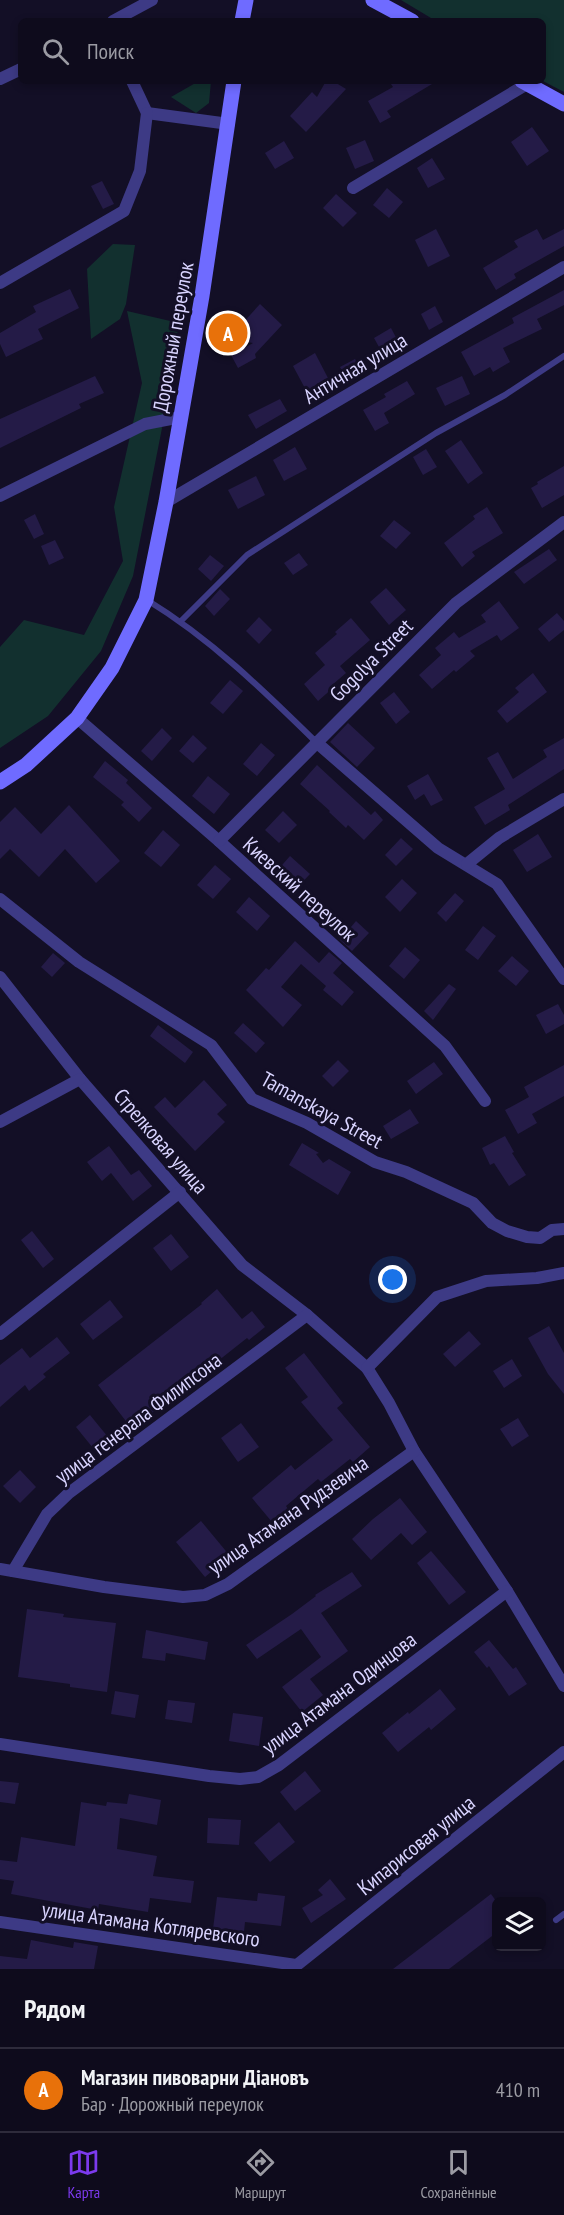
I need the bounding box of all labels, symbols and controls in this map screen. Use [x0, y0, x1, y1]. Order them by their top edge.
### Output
search box [18, 18, 546, 84]
icon: search [39, 35, 72, 68]
text: Поиск [87, 37, 134, 65]
street label: Дорожный переулок [146, 260, 200, 414]
pin: A [208, 310, 248, 356]
street label: Античная улица [298, 326, 412, 410]
street label: Gogolya Street [324, 613, 418, 707]
street label: Киевский переулок [238, 831, 362, 947]
street label: Tamanskaya Street [256, 1065, 388, 1155]
street label: Стрелковая улица [108, 1083, 214, 1199]
your location [378, 1265, 407, 1294]
street label: улица генерала Филипсона [49, 1346, 227, 1490]
street label: улица Атамана Рудзевича [203, 1450, 373, 1580]
street label: улица Атамана Одинцова [256, 1626, 422, 1760]
street label: Кипарисовая улица [352, 1789, 480, 1901]
street label: улица Атамана Котляревского [40, 1895, 262, 1953]
map controls [492, 1897, 546, 1951]
button: layers [492, 1897, 546, 1951]
text: Рядом [24, 1992, 85, 2025]
text: Магазин пивоварни Дiановъ [81, 2063, 309, 2091]
text: A [38, 2077, 49, 2103]
text: 410 m [496, 2077, 540, 2103]
text: Бар · Дорожный переулок [81, 2091, 264, 2117]
tab: Карта [67, 2146, 100, 2202]
tab: Маршрут [235, 2146, 286, 2202]
tab: Сохранённые [421, 2146, 497, 2202]

